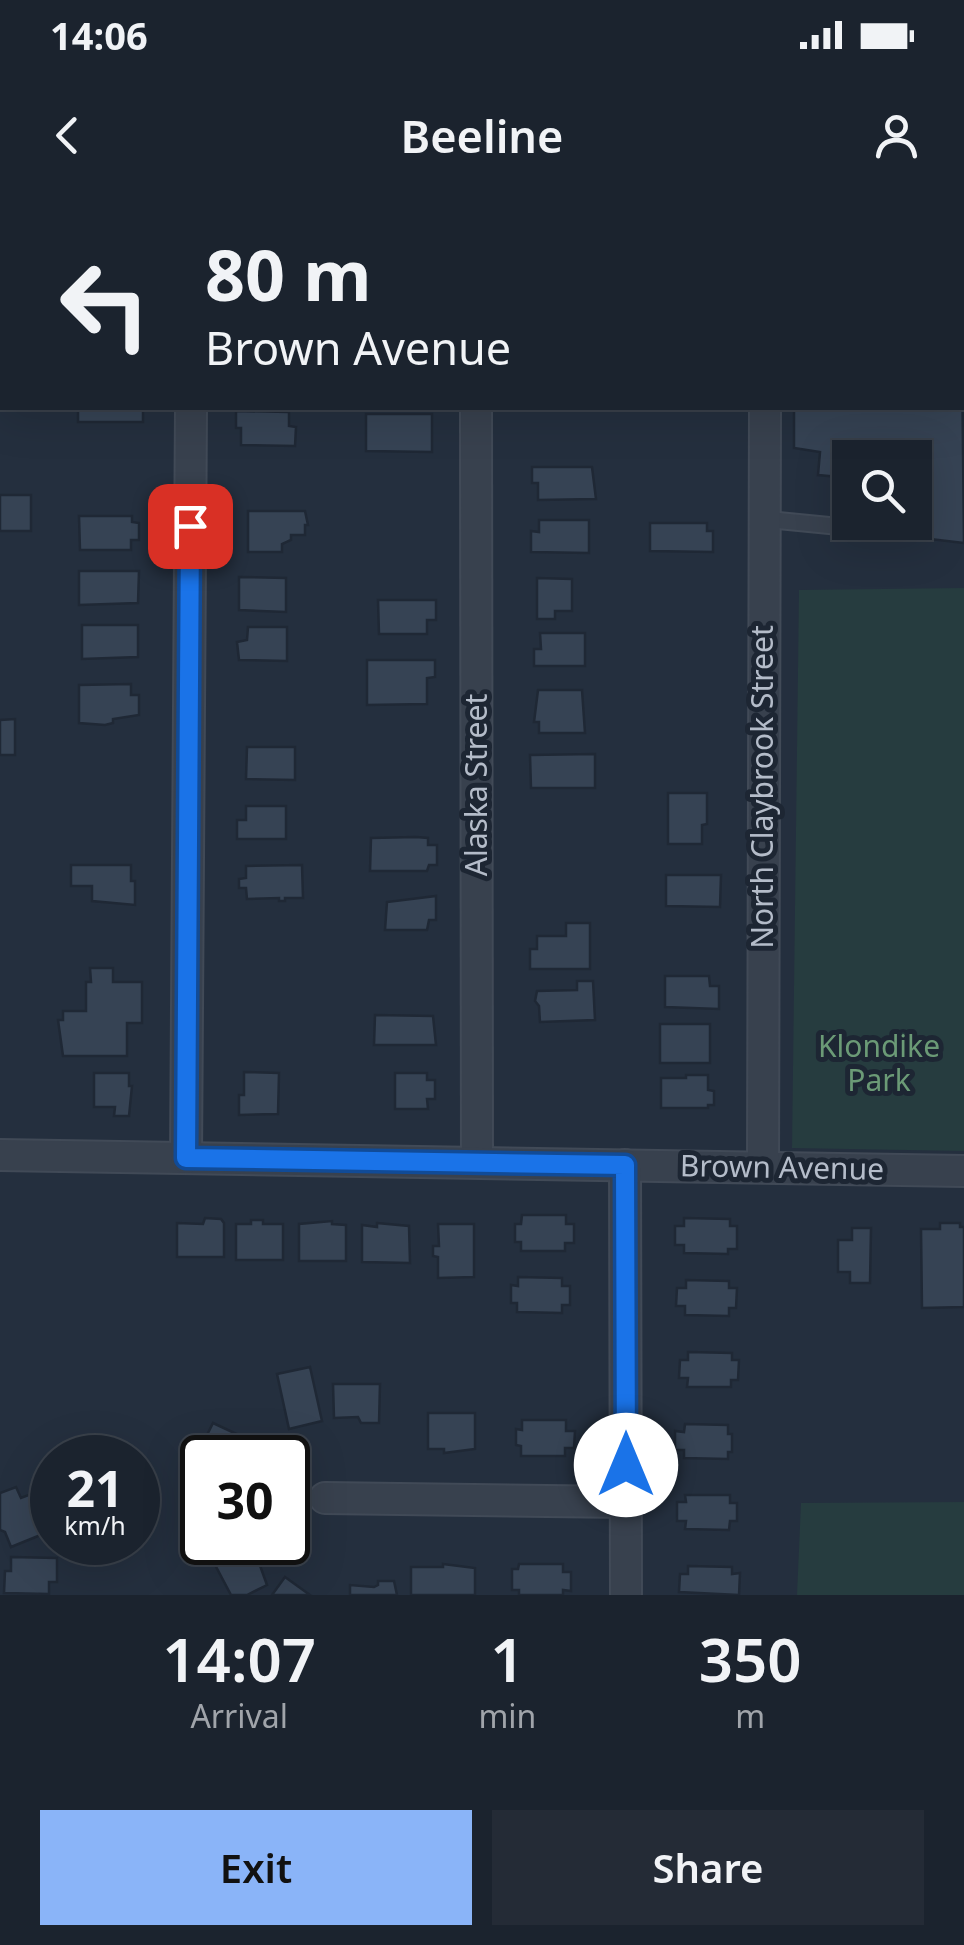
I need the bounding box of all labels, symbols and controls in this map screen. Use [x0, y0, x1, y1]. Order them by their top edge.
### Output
text: 14:06 [50, 9, 148, 61]
text: Beeline [401, 105, 563, 166]
icon: back [40, 108, 95, 163]
icon: person [869, 108, 924, 163]
text: 80 m [205, 226, 372, 322]
icon: left [40, 240, 170, 370]
text: Brown Avenue [205, 317, 511, 378]
map controls [832, 440, 932, 540]
button: search [832, 440, 932, 540]
pin [148, 484, 233, 569]
icon: arrive [163, 499, 218, 554]
street label: North Claybrook Street [741, 625, 782, 949]
street label: Alaska Street [455, 694, 496, 876]
park label: Klondike Park [818, 1025, 940, 1100]
street label: Brown Avenue [680, 1144, 884, 1189]
position arrow [574, 1413, 678, 1517]
speed limit sign: 30 [180, 1435, 310, 1565]
text: 21 [66, 1454, 124, 1522]
text: km/h [64, 1508, 126, 1542]
text: 14:07 [162, 1618, 316, 1700]
text: 1 [490, 1618, 525, 1700]
text: 350 [699, 1618, 802, 1700]
text: Arrival [190, 1694, 288, 1737]
text: min [478, 1694, 536, 1737]
text: m [735, 1694, 765, 1737]
button: Exit [40, 1810, 472, 1925]
button: Share [492, 1810, 924, 1925]

